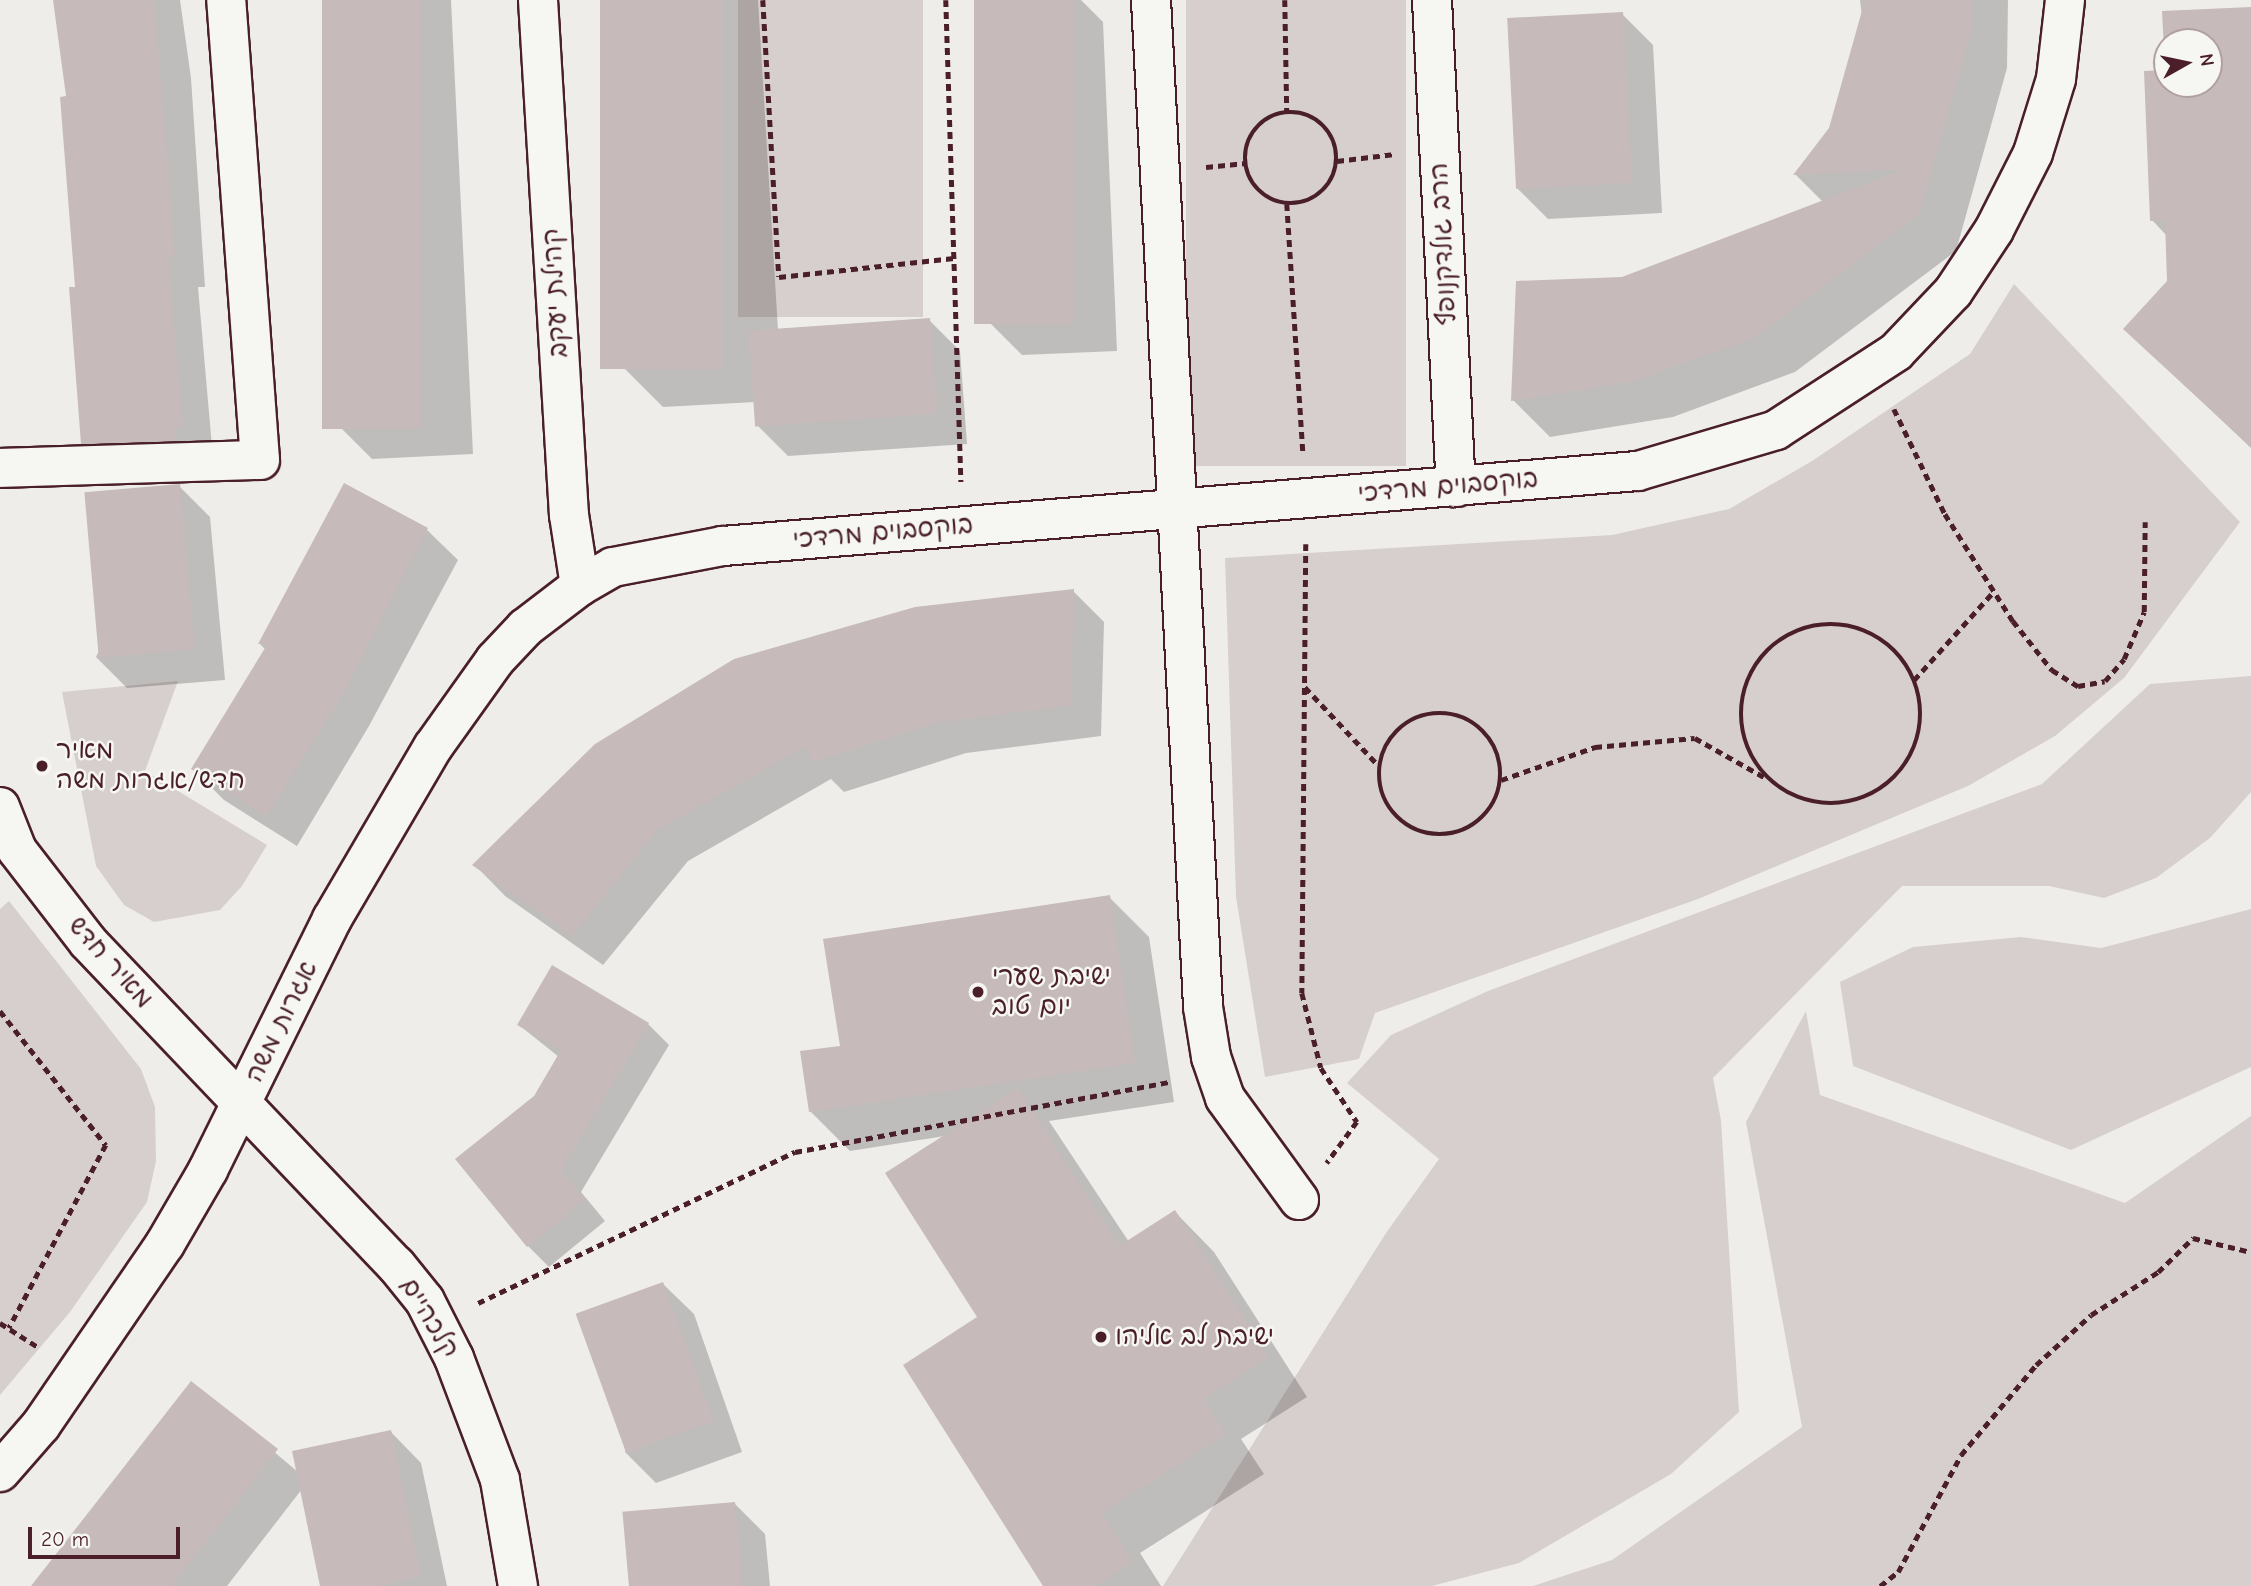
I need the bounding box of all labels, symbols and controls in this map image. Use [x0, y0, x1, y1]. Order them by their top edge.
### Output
north arrow [2153, 28, 2223, 98]
text: N [2195, 52, 2219, 68]
street label: הרב גולדקנופף [1424, 162, 1464, 326]
street label: קהילת יעקב [537, 227, 575, 359]
street label: בוקסבוים מרדכי [1356, 464, 1540, 510]
street label: בוקסבוים מרדכי [791, 510, 975, 556]
place label: מאיר חדש/אגרות משה [56, 735, 245, 796]
marker: מאיר חדש/אגרות משה [34, 758, 50, 774]
street label: מאיר חדש [61, 911, 159, 1015]
street label: אגרות משה [239, 956, 325, 1088]
place label: ישיבת שערי יום טוב [992, 961, 1111, 1023]
marker: ישיבת שערי יום טוב [970, 984, 986, 1000]
street label: קלכהיים [393, 1272, 465, 1364]
place label: ישיבת לב אליהו [1115, 1321, 1274, 1353]
marker: ישיבת לב אליהו [1093, 1329, 1109, 1345]
scale bar [32, 1512, 184, 1556]
text: 20 m [41, 1527, 89, 1551]

